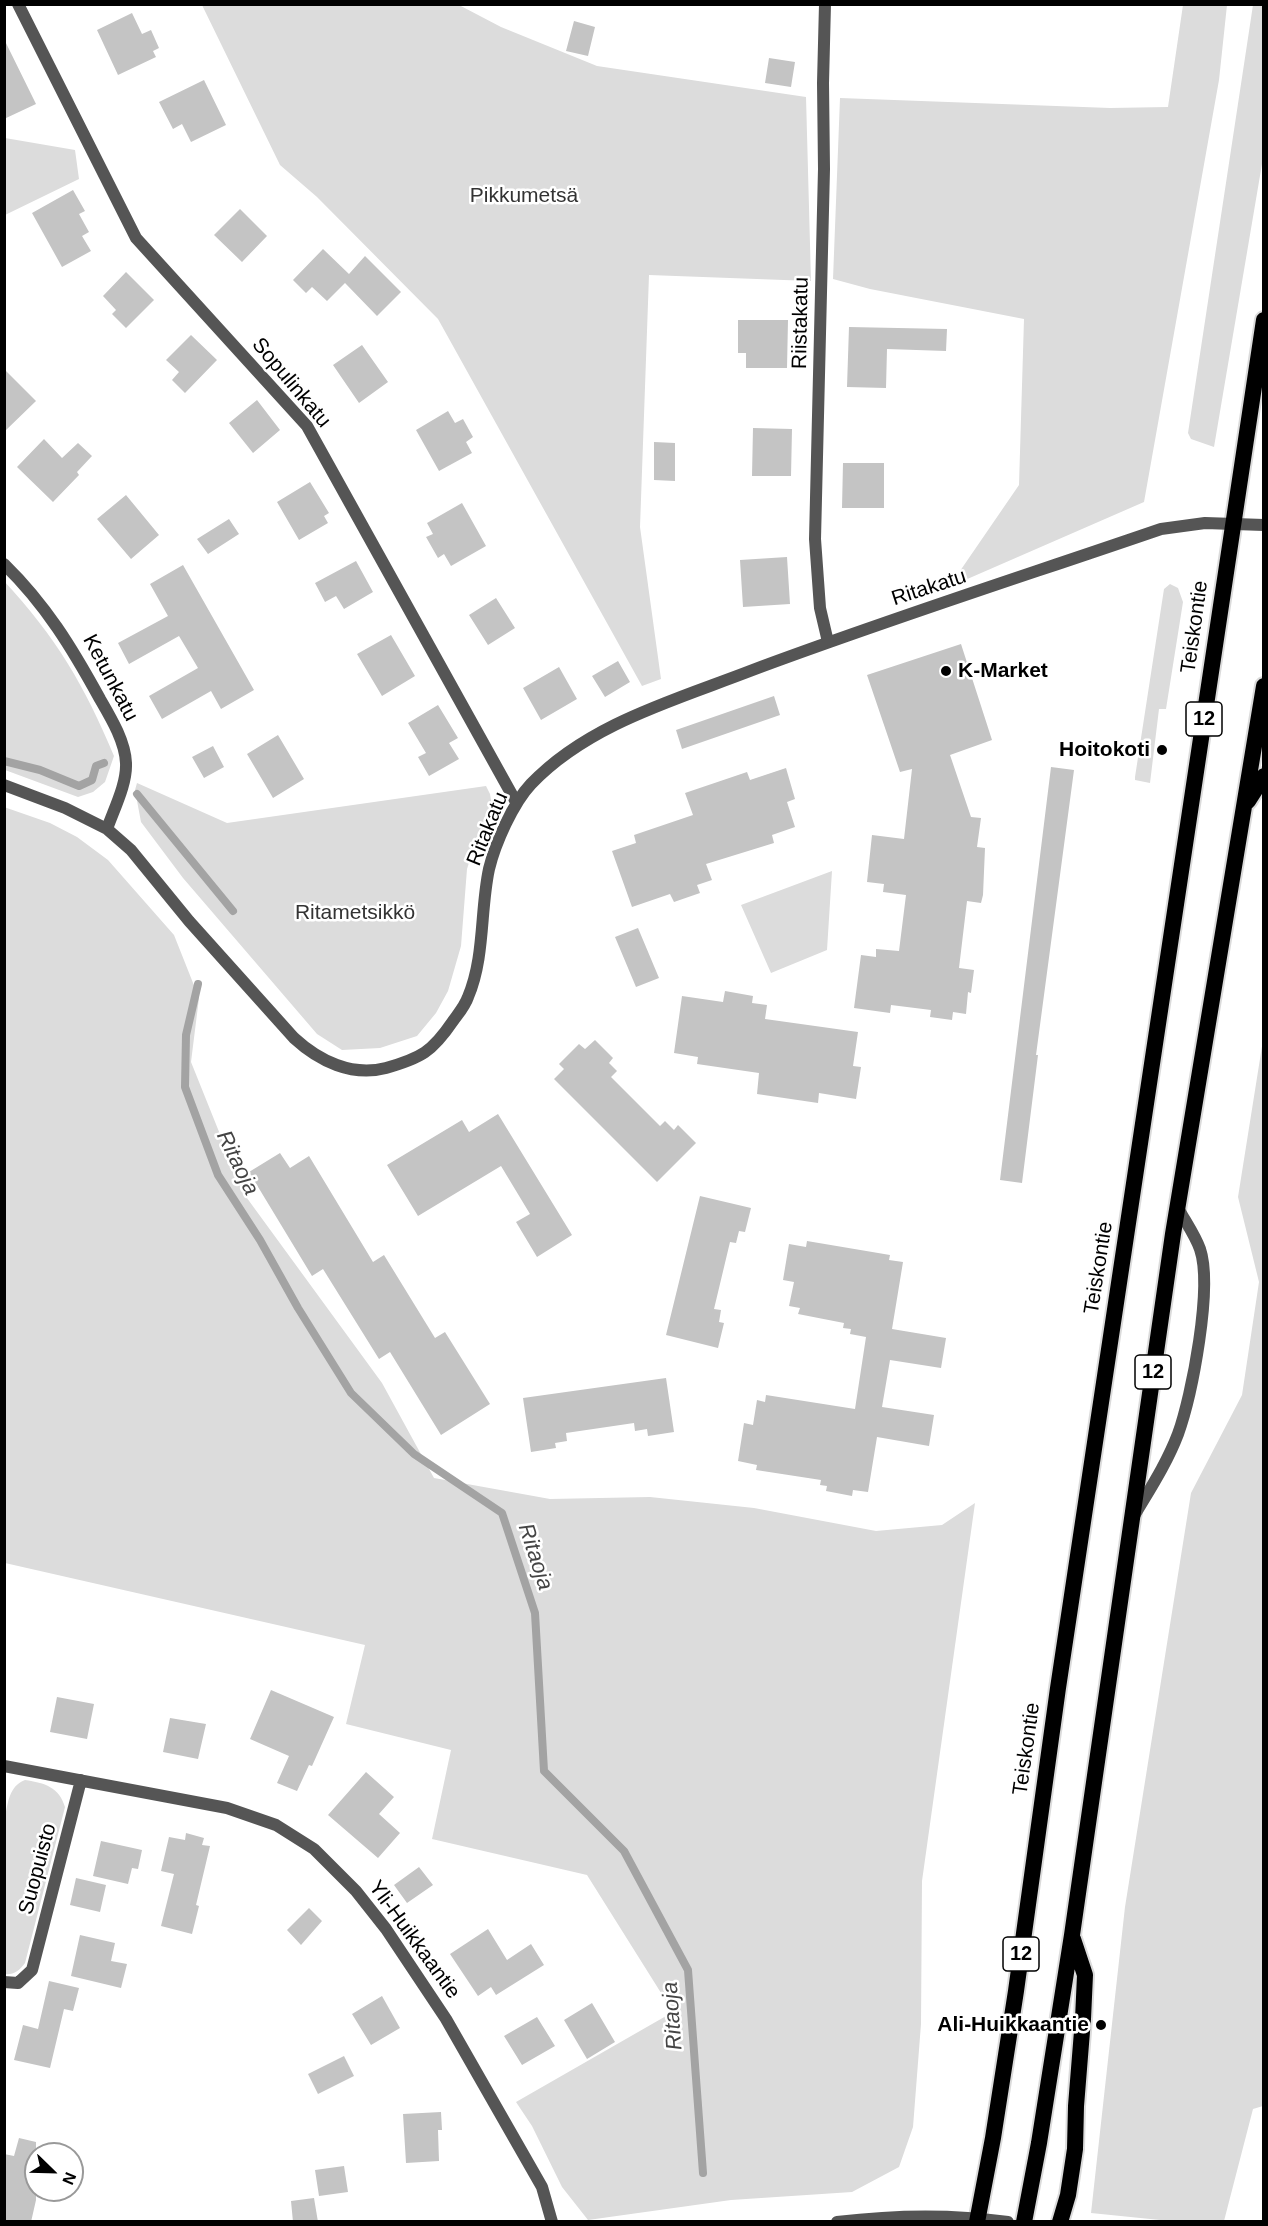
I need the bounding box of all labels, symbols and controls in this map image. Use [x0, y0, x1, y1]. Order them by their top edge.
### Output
park label: Pikkumetsä [470, 183, 578, 209]
street label: Riistakatu [788, 277, 814, 369]
street label: Sopulinkatu [246, 333, 336, 433]
street label: Ritakatu [888, 564, 970, 612]
street label: Teiskontie [1176, 579, 1214, 675]
street label: Ketunkatu [77, 630, 143, 726]
place label: K-Market [958, 658, 1048, 684]
marker: K-Market [939, 664, 953, 678]
road number: 12 [1186, 702, 1222, 736]
place label: Hoitokoti [1059, 737, 1150, 763]
marker: Hoitokoti [1155, 743, 1169, 757]
street label: Ritakatu [462, 789, 514, 869]
park label: Ritametsikkö [295, 900, 415, 926]
water label: Ritaoja [210, 1126, 264, 1200]
street label: Teiskontie [1079, 1220, 1119, 1316]
road number: 12 [1135, 1355, 1171, 1389]
water label: Ritaoja [512, 1520, 558, 1594]
street label: Teiskontie [1008, 1701, 1046, 1797]
street label: Suopuisto [14, 1821, 62, 1917]
street label: Yli-Huikkaantie [363, 1876, 465, 2004]
road number: 12 [1003, 1937, 1039, 1971]
water label: Ritaoja [657, 1981, 689, 2051]
place label: Ali-Huikkaantie [937, 2012, 1089, 2038]
marker: Ali-Huikkaantie [1094, 2018, 1108, 2032]
north arrow [24, 2142, 84, 2202]
text: N [59, 2170, 79, 2187]

